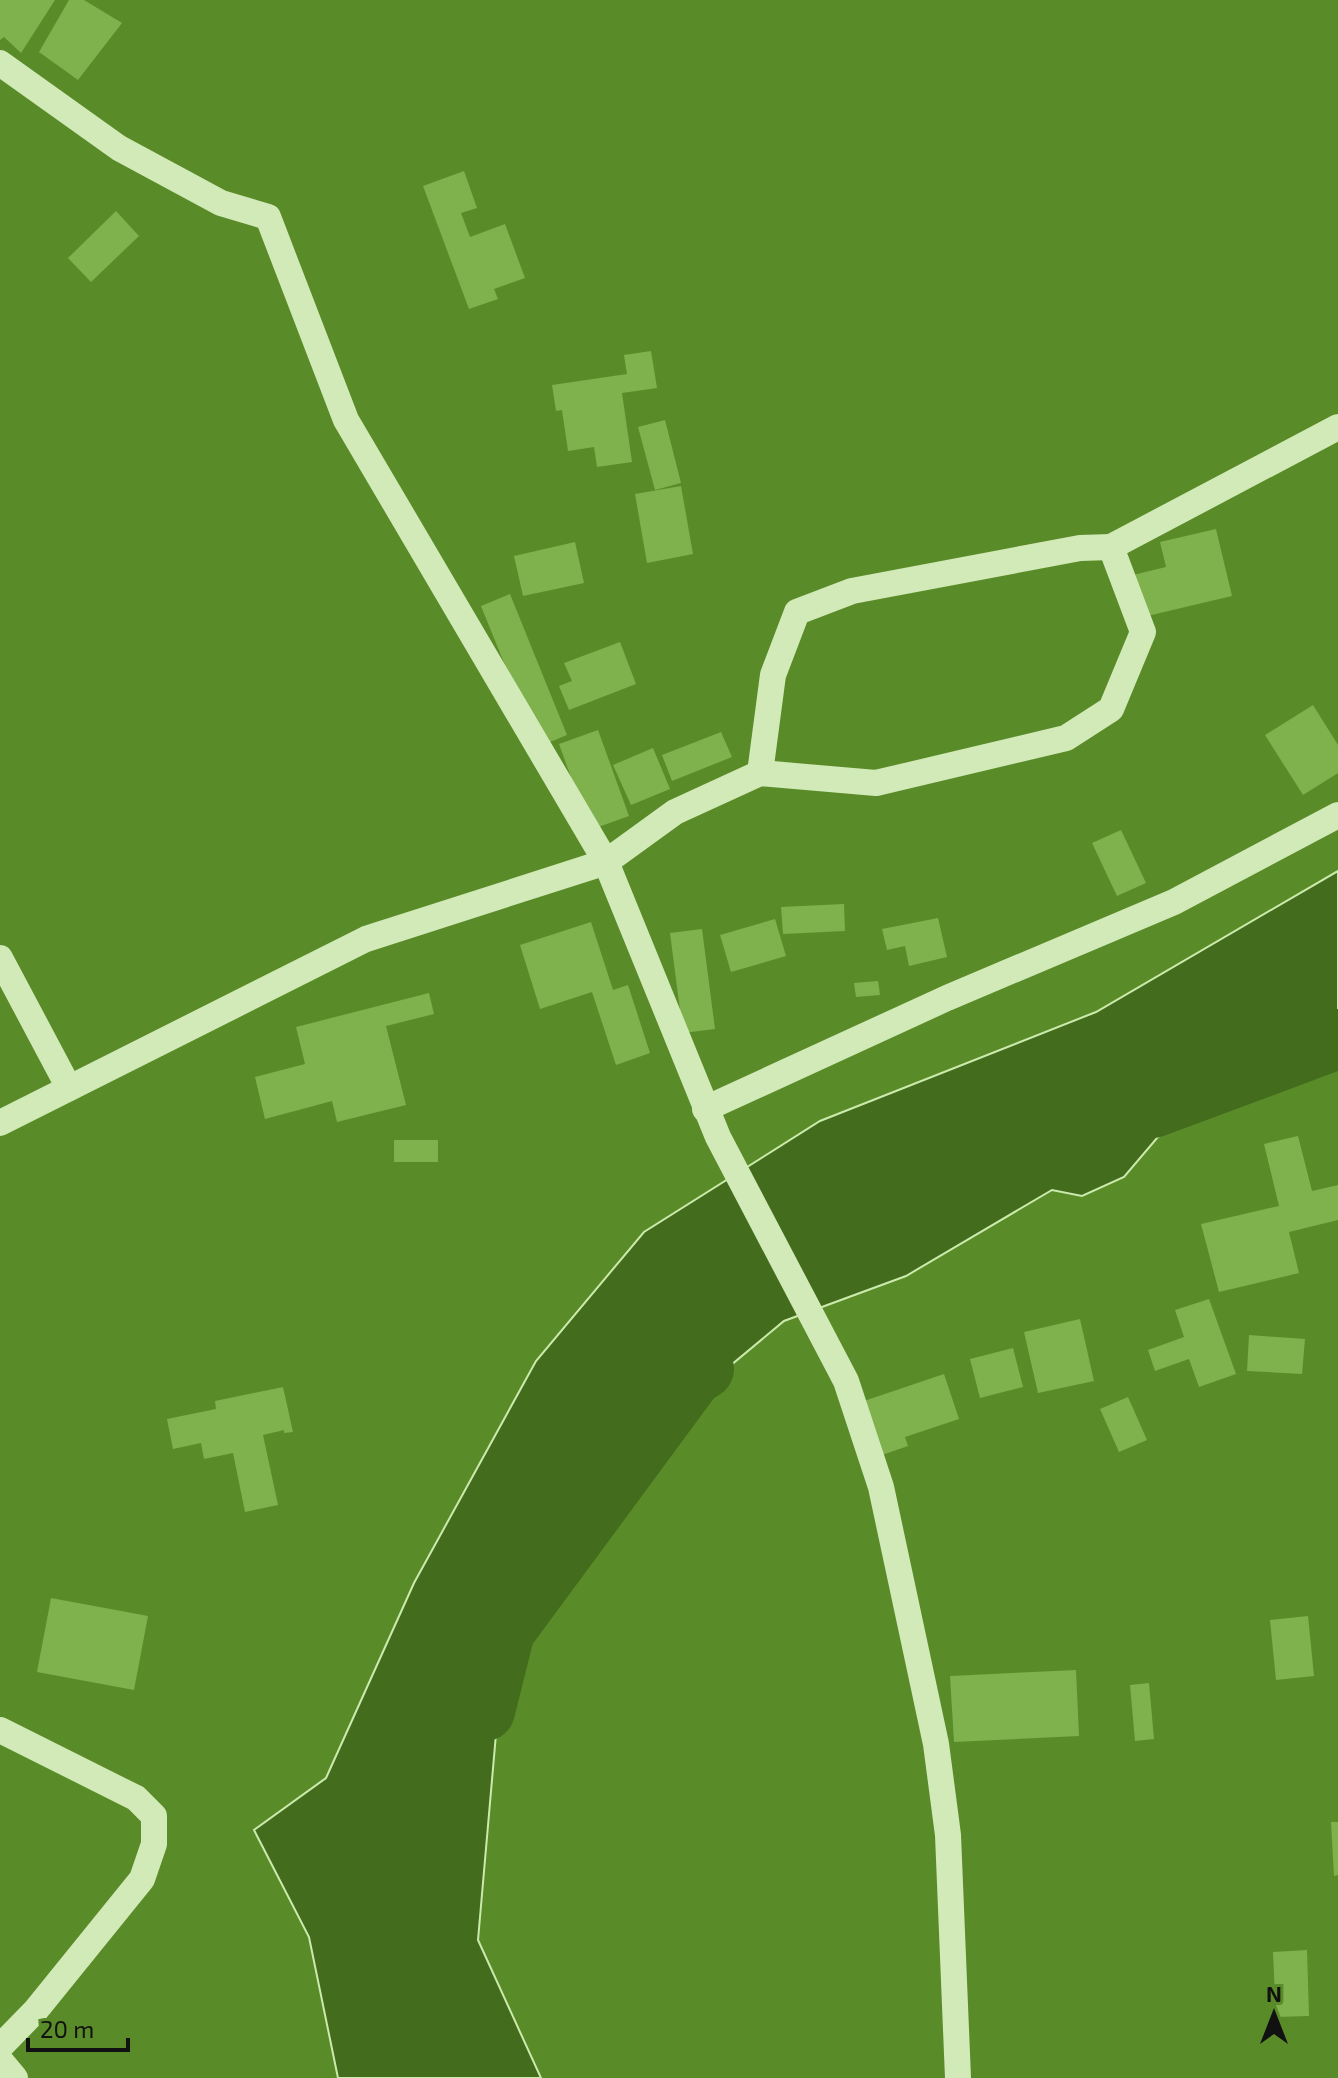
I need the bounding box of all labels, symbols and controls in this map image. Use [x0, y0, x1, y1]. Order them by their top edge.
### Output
north arrow [1234, 1974, 1314, 2054]
text: N [1266, 1980, 1282, 2006]
scale bar [28, 2002, 128, 2052]
text: 20 m [40, 2014, 94, 2043]

